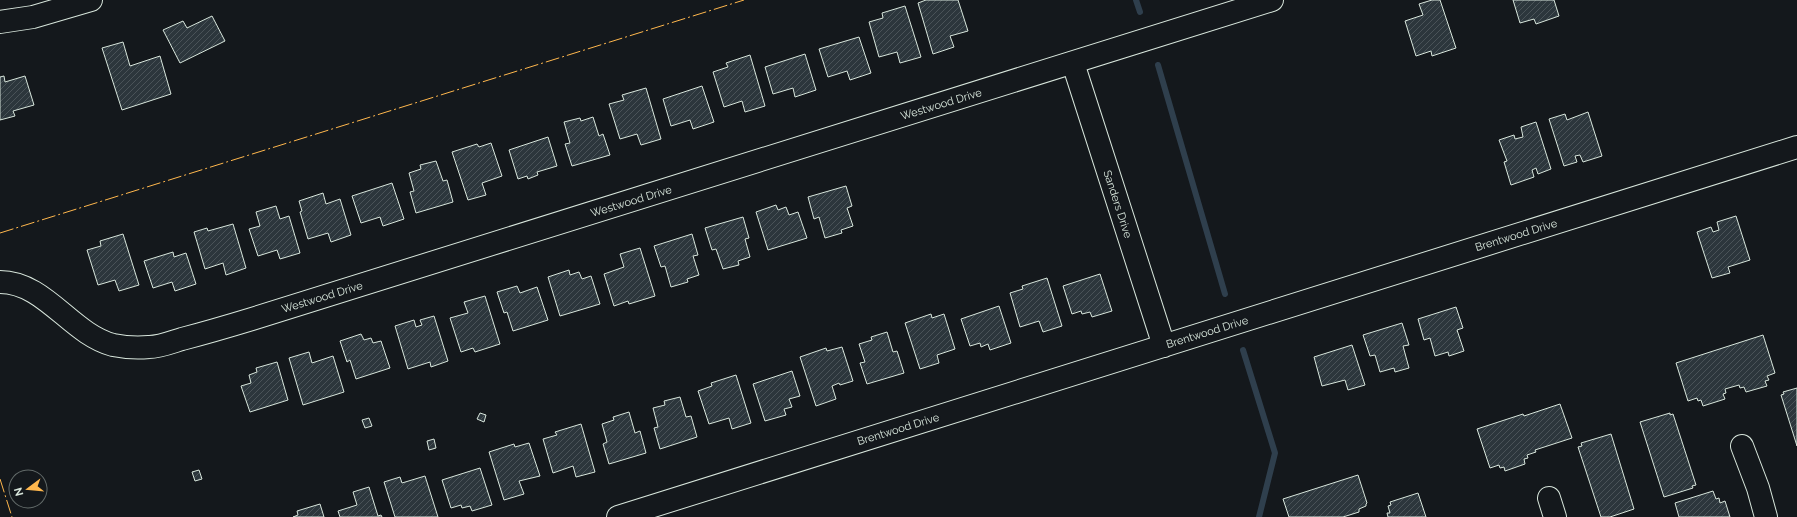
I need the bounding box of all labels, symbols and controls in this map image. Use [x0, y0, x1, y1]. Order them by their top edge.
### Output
street label: Westwood Drive [899, 86, 984, 123]
street label: Sanders Drive [1100, 169, 1135, 240]
street label: Westwood Drive [589, 183, 674, 220]
street label: Brentwood Drive [1473, 217, 1559, 254]
street label: Westwood Drive [280, 279, 365, 316]
street label: Brentwood Drive [1164, 314, 1250, 351]
street label: Brentwood Drive [855, 411, 941, 448]
north arrow [8, 469, 48, 509]
text: N [11, 486, 26, 497]

